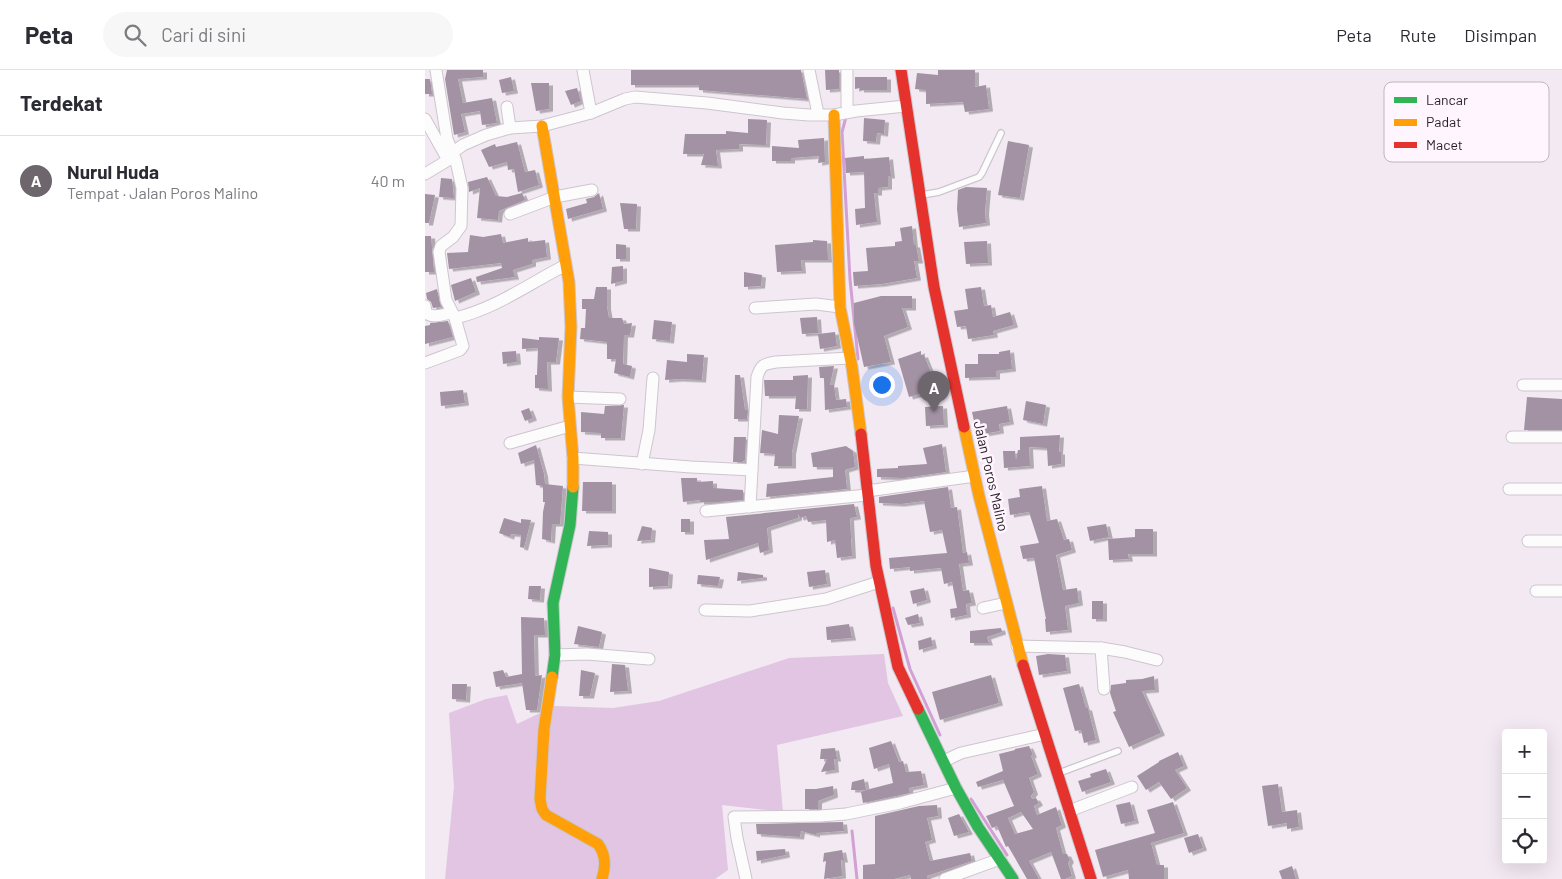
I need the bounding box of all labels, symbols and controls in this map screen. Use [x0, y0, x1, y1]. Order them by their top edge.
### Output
search box [103, 12, 453, 57]
text: Peta [25, 20, 73, 49]
icon: search [121, 21, 149, 49]
text: Cari di sini [161, 23, 246, 46]
text: Peta [1336, 24, 1372, 46]
text: Rute [1400, 24, 1436, 46]
text: Disimpan [1464, 24, 1537, 46]
legend [1384, 82, 1549, 162]
text: Terdekat [20, 90, 103, 115]
text: Lancar [1426, 91, 1468, 108]
text: Padat [1426, 113, 1461, 130]
text: Macet [1426, 136, 1463, 153]
text: Nurul Huda [67, 160, 159, 183]
text: A [31, 171, 41, 190]
text: 40 m [371, 171, 405, 190]
text: Tempat · Jalan Poros Malino [67, 183, 258, 202]
pin: A [918, 371, 950, 412]
your location [869, 372, 895, 398]
street label: Jalan Poros Malino [971, 419, 1012, 533]
map controls [1502, 729, 1547, 864]
button: + [1502, 729, 1547, 774]
button: − [1502, 774, 1547, 819]
button: locate [1502, 819, 1547, 864]

